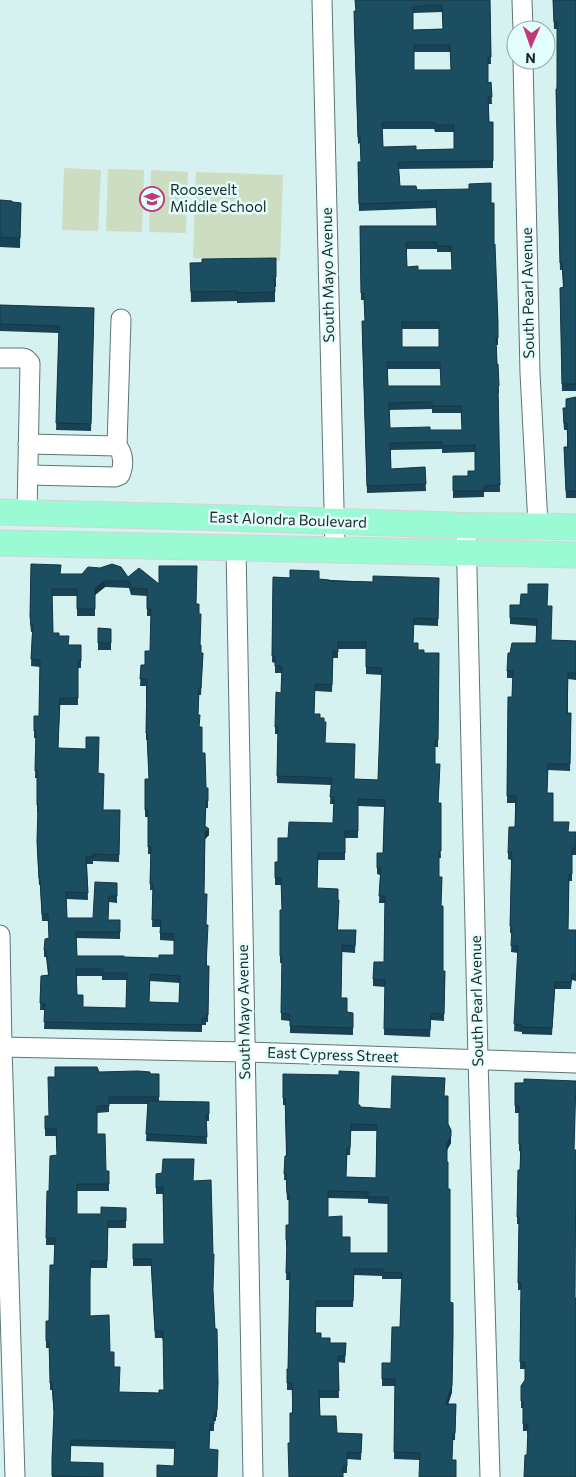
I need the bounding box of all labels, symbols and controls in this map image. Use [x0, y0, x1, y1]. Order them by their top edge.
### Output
north arrow [506, 20, 556, 70]
text: N [525, 50, 536, 67]
place label: Roosevelt Middle School [170, 180, 267, 215]
school or university icon: Roosevelt Middle School [139, 186, 165, 212]
street label: South Mayo Avenue [317, 207, 337, 343]
street label: South Pearl Avenue [517, 227, 537, 359]
street label: East Alondra Boulevard [209, 507, 367, 531]
street label: South Pearl Avenue [466, 935, 486, 1067]
street label: South Mayo Avenue [233, 944, 253, 1080]
street label: East Cypress Street [267, 1043, 399, 1065]

